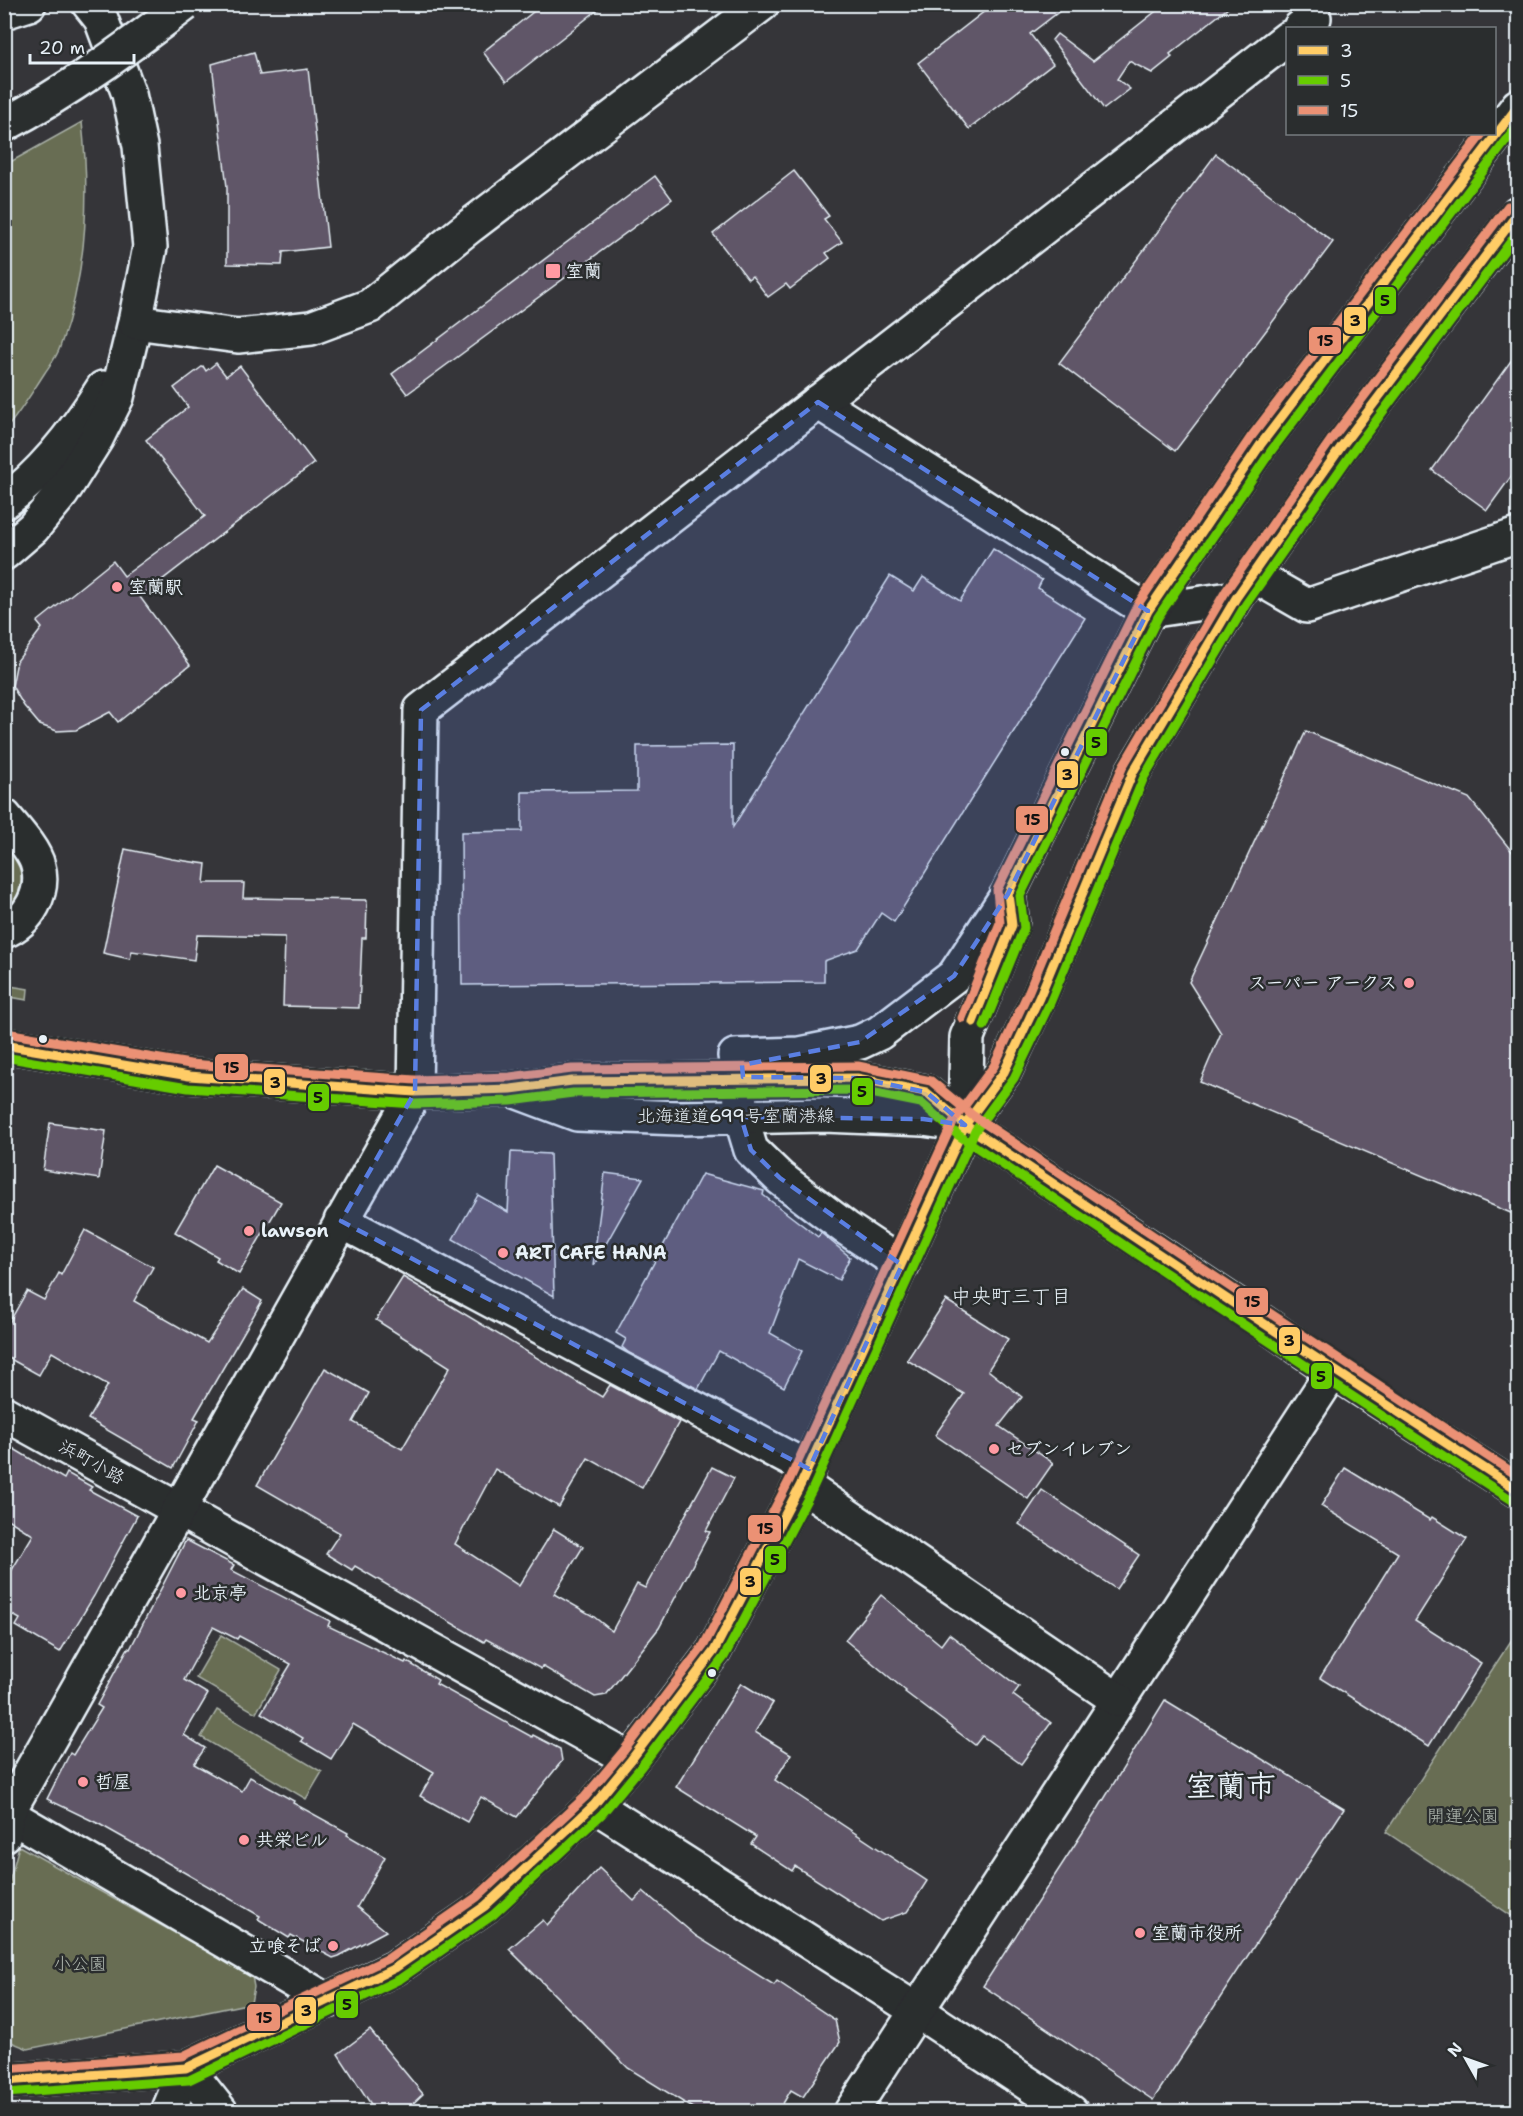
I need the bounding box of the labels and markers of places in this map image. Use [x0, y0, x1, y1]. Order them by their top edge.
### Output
place label: 室蘭 [566, 259, 602, 283]
marker: 室蘭 [544, 262, 562, 280]
place label: 室蘭駅 [129, 575, 183, 599]
marker: 室蘭駅 [110, 580, 124, 594]
unlabelled marker [1059, 746, 1071, 758]
place label: スーパー アークス [1248, 971, 1397, 995]
marker: スーパー アークス [1402, 976, 1416, 990]
unlabelled marker [37, 1033, 49, 1045]
place label: lawson [261, 1219, 329, 1243]
marker: lawson [242, 1224, 256, 1238]
place label: ART CAFE HANA [515, 1241, 667, 1265]
marker: ART CAFE HANA [496, 1246, 510, 1260]
place label: セブンイレブン [1006, 1437, 1132, 1461]
marker: セブンイレブン [987, 1442, 1001, 1456]
place label: 北京亭 [193, 1581, 247, 1605]
marker: 北京亭 [174, 1586, 188, 1600]
unlabelled marker [706, 1667, 718, 1679]
place label: 哲屋 [95, 1770, 131, 1794]
marker: 哲屋 [76, 1775, 90, 1789]
place label: 共栄ビル [256, 1828, 328, 1852]
marker: 共栄ビル [237, 1833, 251, 1847]
place label: 室蘭市役所 [1152, 1921, 1242, 1945]
marker: 室蘭市役所 [1133, 1926, 1147, 1940]
place label: 立喰そば [249, 1934, 321, 1958]
marker: 立喰そば [326, 1939, 340, 1953]

